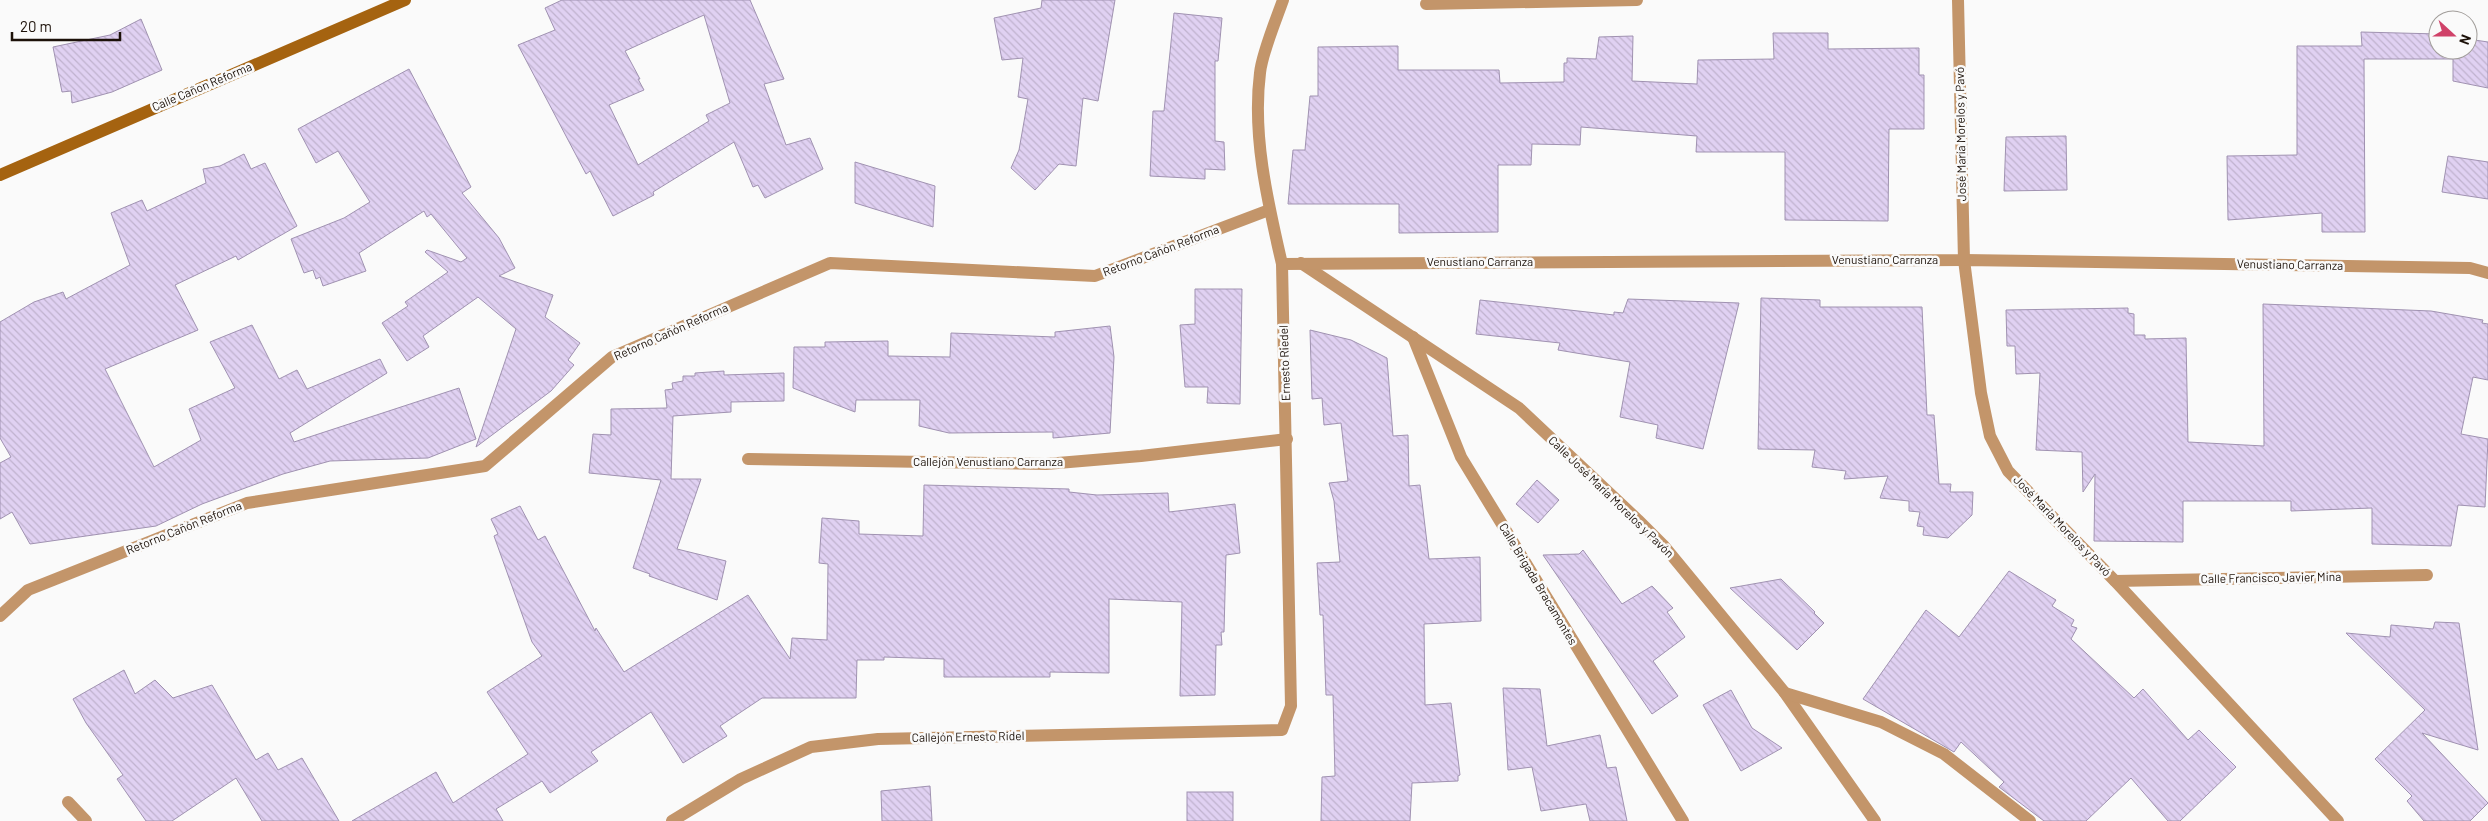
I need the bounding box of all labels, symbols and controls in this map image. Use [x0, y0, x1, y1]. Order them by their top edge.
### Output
scale bar [12, 10, 120, 42]
north arrow [2428, 10, 2478, 60]
text: 20 m [20, 17, 52, 35]
text: N [2456, 32, 2475, 47]
street label: Calle Cañon Reforma [150, 59, 254, 113]
street label: José María Morelos y Pavó [1952, 67, 1968, 201]
street label: Retorno Cañón Reforma [1101, 221, 1221, 279]
street label: Venustiano Carranza [1832, 252, 1938, 266]
street label: Venustiano Carranza [1427, 254, 1533, 268]
street label: Venustiano Carranza [2237, 256, 2343, 272]
street label: Retorno Cañón Reforma [611, 300, 730, 363]
street label: Ernesto Riedel [1276, 325, 1292, 401]
street label: Calle José María Morelos y Pavón [1546, 433, 1677, 560]
street label: Callejón Venustiano Carranza [913, 454, 1063, 468]
street label: José María Morelos y Pavó [2011, 472, 2114, 579]
street label: Retorno Cañón Reforma [124, 497, 243, 557]
street label: Calle Brigada Bracamontes [1497, 520, 1581, 647]
street label: Calle Francisco Javier Mina [2201, 569, 2341, 585]
street label: Callejón Ernesto Ridel [911, 728, 1024, 744]

